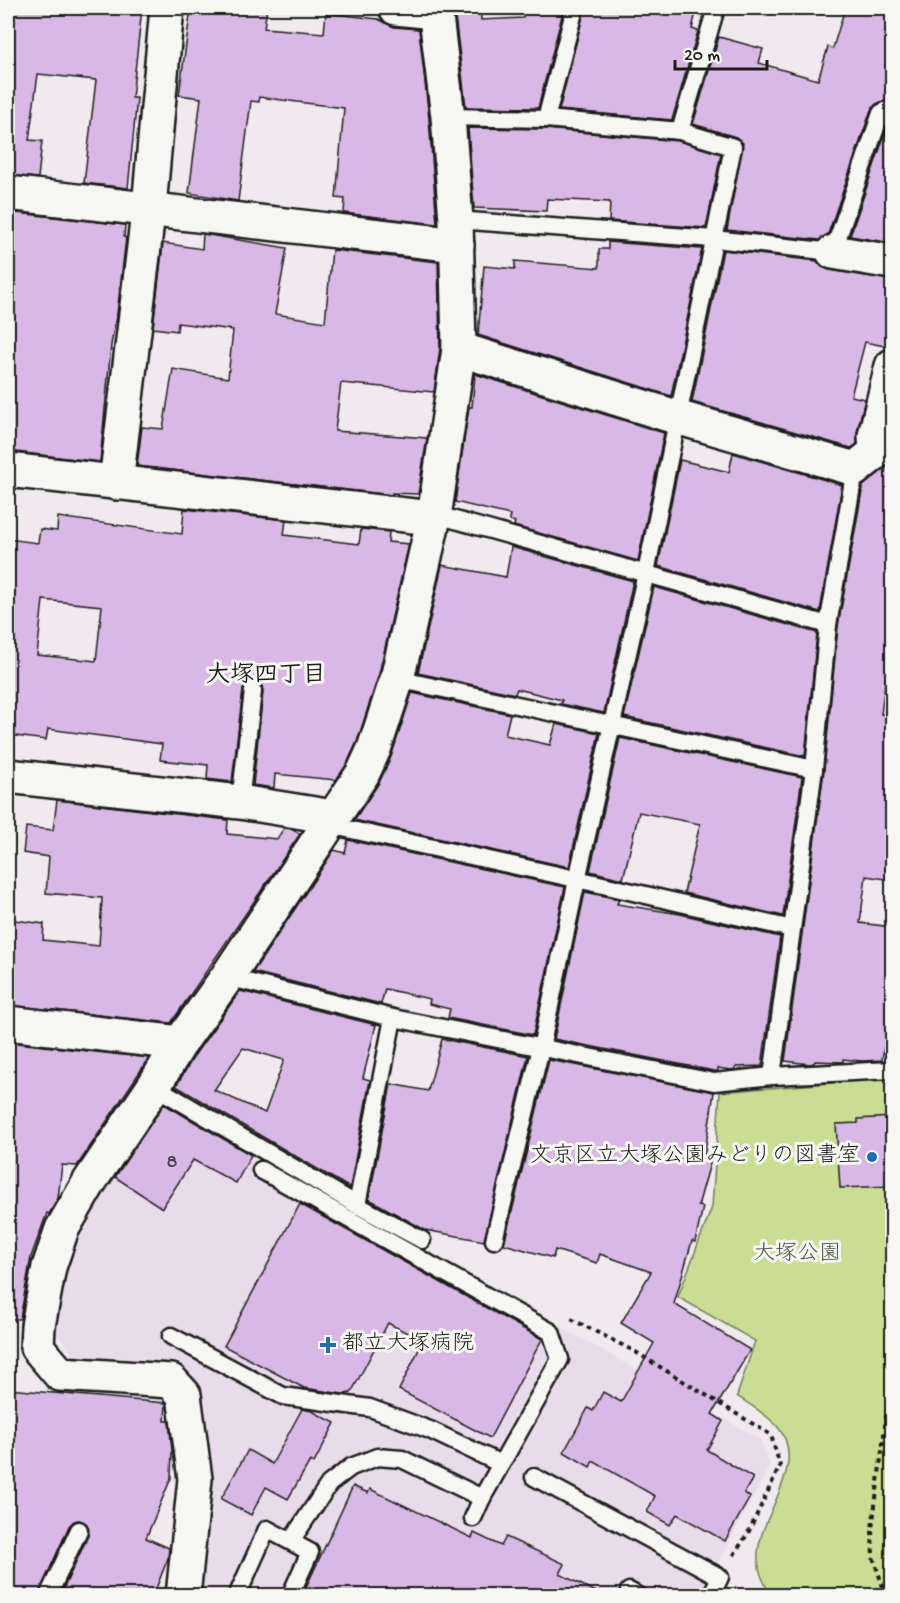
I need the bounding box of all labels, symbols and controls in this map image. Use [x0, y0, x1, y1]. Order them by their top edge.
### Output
scale bar [675, 33, 766, 71]
text: 20 m [684, 46, 720, 67]
district label: 大塚四丁目 [206, 662, 326, 691]
place label: 文京区立大塚公園みどりの図書室 [530, 1142, 860, 1170]
marker: 文京区立大塚公園みどりの図書室 [865, 1150, 879, 1164]
house number: 8 [167, 1152, 178, 1175]
park label: 大塚公園 [753, 1241, 841, 1268]
place label: 都立大塚病院 [342, 1331, 474, 1358]
marker: 都立大塚病院 [319, 1336, 337, 1354]

